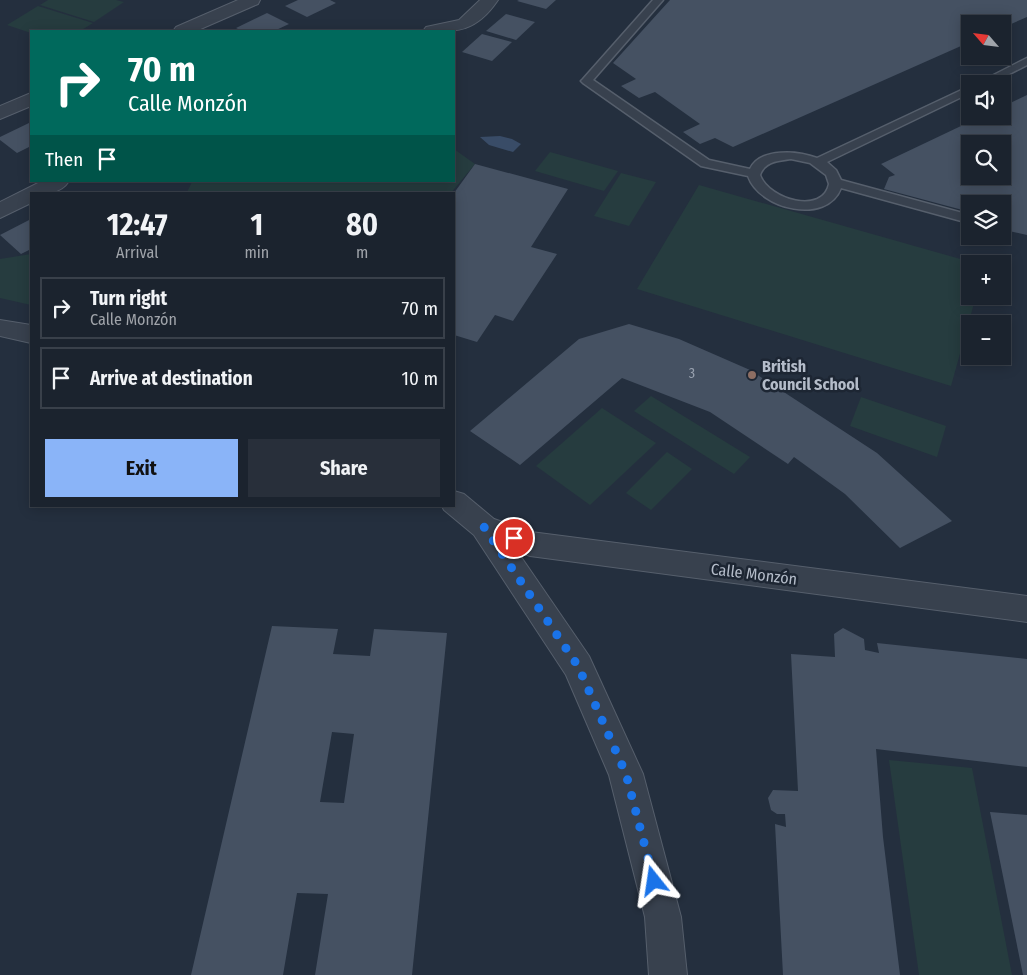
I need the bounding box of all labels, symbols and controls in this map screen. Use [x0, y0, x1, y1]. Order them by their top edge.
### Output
north arrow [961, 15, 1011, 65]
map controls [961, 15, 1011, 365]
text: 70 m [128, 48, 196, 90]
icon: right [45, 50, 110, 115]
button: sound [961, 75, 1011, 125]
text: Calle Monzón [128, 90, 248, 117]
button: search [961, 135, 1011, 185]
icon: arrive [93, 145, 121, 173]
text: Then [45, 148, 83, 171]
button: layers [961, 195, 1011, 245]
text: 12:47 [107, 207, 168, 243]
text: 1 [250, 207, 263, 243]
text: 80 [346, 207, 378, 243]
text: Arrival [116, 243, 158, 262]
text: min [244, 243, 269, 262]
text: m [356, 243, 368, 262]
button: + [961, 255, 1011, 305]
text: Turn right [90, 287, 167, 310]
icon: right [47, 294, 75, 322]
text: 70 m [402, 297, 438, 320]
text: Calle Monzón [90, 310, 177, 329]
button: − [961, 315, 1011, 365]
place label: British Council School [762, 357, 860, 394]
icon: arrive [47, 364, 75, 392]
house number: 3 [689, 365, 695, 382]
text: Arrive at destination [90, 367, 253, 390]
text: 10 m [402, 367, 438, 390]
marker: British Council School [746, 369, 758, 381]
button: Exit [45, 439, 238, 497]
button: Share [248, 439, 440, 497]
pin [493, 517, 535, 559]
icon: arrive [500, 524, 528, 552]
street label: Calle Monzón [710, 559, 798, 589]
position arrow [627, 854, 679, 906]

